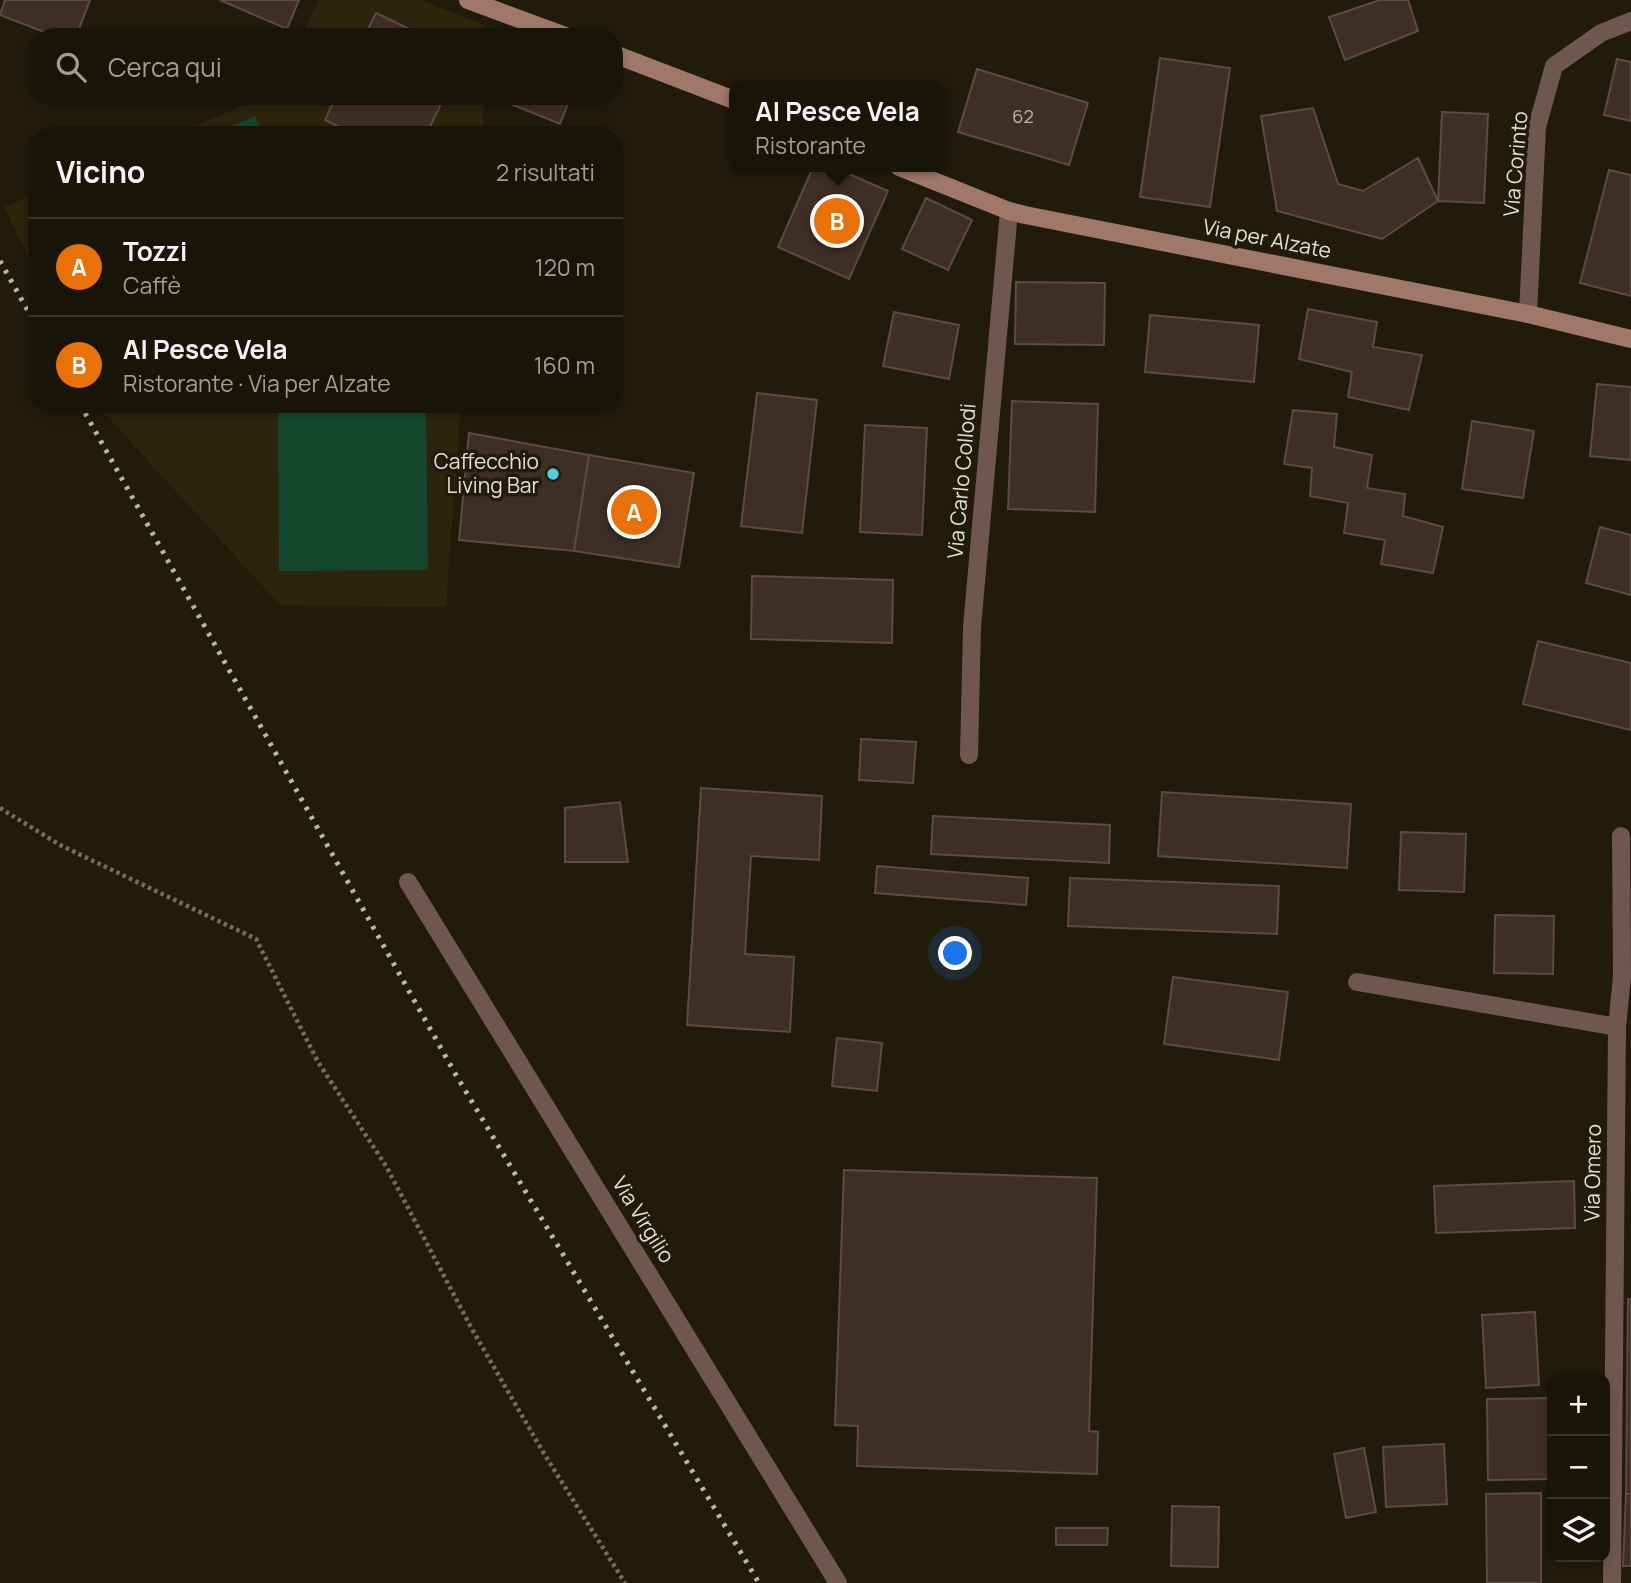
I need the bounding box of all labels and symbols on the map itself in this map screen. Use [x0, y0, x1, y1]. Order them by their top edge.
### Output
house number: 62 [1012, 104, 1034, 128]
street label: Via Corinto [1496, 110, 1534, 218]
pin: B [814, 195, 860, 247]
street label: Via per Alzate [1201, 212, 1334, 264]
street label: Via Carlo Collodi [940, 402, 982, 560]
place label: Caffecchio Living Bar [434, 447, 539, 499]
marker: Caffecchio Living Bar [545, 466, 561, 482]
pin: A [611, 486, 657, 538]
your location [938, 936, 972, 970]
street label: Via Omero [1577, 1124, 1607, 1222]
street label: Via Virgilio [606, 1171, 681, 1268]

